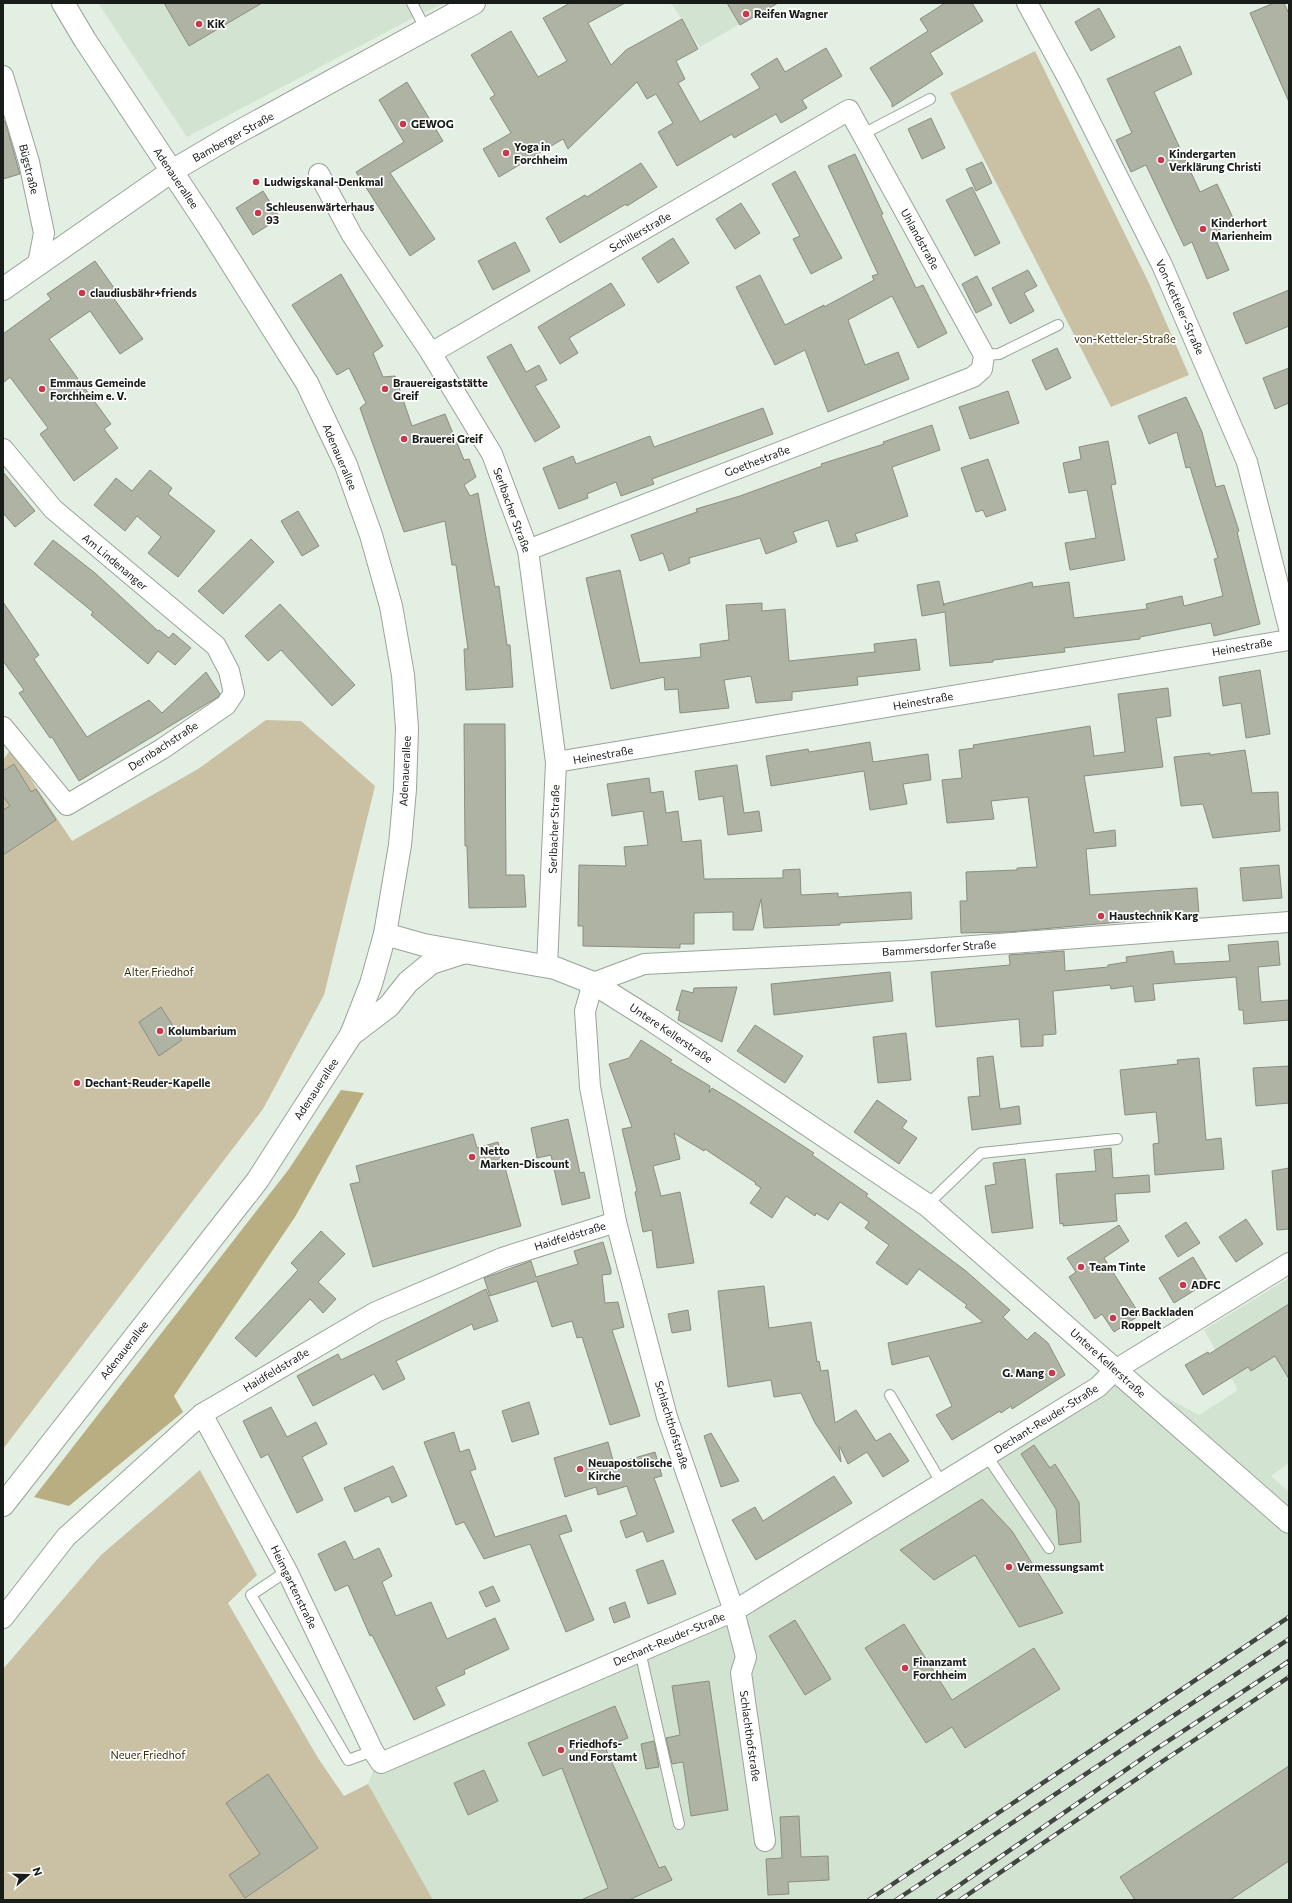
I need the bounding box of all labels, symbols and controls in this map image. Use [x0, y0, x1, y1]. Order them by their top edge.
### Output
place label: Reifen Wagner [754, 7, 829, 20]
marker: Reifen Wagner [741, 9, 751, 19]
place label: KiK [207, 17, 226, 30]
marker: KiK [194, 19, 204, 29]
street label: Bamberger Straße [190, 109, 276, 164]
place label: GEWOG [411, 117, 454, 130]
marker: GEWOG [398, 119, 408, 129]
place label: Yoga in Forchheim [514, 140, 568, 166]
street label: Bügstraße [17, 142, 42, 195]
street label: Adenauerallee [151, 145, 202, 211]
place label: Kindergarten Verklärung Christi [1169, 147, 1261, 173]
marker: Yoga in Forchheim [501, 148, 511, 158]
marker: Kindergarten Verklärung Christi [1156, 155, 1166, 165]
place label: Ludwigskanal-Denkmal [264, 175, 383, 188]
marker: Ludwigskanal-Denkmal [251, 177, 261, 187]
place label: Schleusenwärterhaus 93 [266, 200, 374, 226]
street label: Uhlandstraße [898, 206, 943, 272]
marker: Schleusenwärterhaus 93 [253, 208, 263, 218]
street label: Schillerstraße [607, 209, 673, 254]
place label: Kinderhort Marienheim [1211, 216, 1272, 242]
marker: Kinderhort Marienheim [1198, 224, 1208, 234]
street label: Von-Ketteler-Straße [1154, 257, 1207, 357]
place label: claudiusbähr+friends [90, 286, 197, 299]
marker: claudiusbähr+friends [77, 288, 87, 298]
park label: von-Ketteler-Straße [1074, 332, 1176, 345]
place label: Emmaus Gemeinde Forchheim e. V. [50, 376, 146, 402]
place label: Brauereigaststätte Greif [393, 376, 488, 402]
marker: Emmaus Gemeinde Forchheim e. V. [37, 384, 47, 394]
marker: Brauereigaststätte Greif [380, 384, 390, 394]
street label: Adenauerallee [321, 422, 360, 492]
place label: Brauerei Greif [412, 432, 483, 445]
marker: Brauerei Greif [399, 434, 409, 444]
street label: Goethestraße [722, 442, 792, 479]
street label: Serlbacher Straße [491, 466, 534, 554]
street label: Am Lindenanger [80, 531, 151, 593]
street label: Heinestraße [1211, 635, 1273, 658]
street label: Heinestraße [892, 689, 954, 712]
street label: Dernbachstraße [125, 718, 200, 773]
street label: Adenauerallee [396, 735, 413, 807]
street label: Heinestraße [572, 743, 634, 766]
street label: Serlbacher Straße [545, 784, 562, 874]
place label: Haustechnik Karg [1109, 909, 1198, 922]
marker: Haustechnik Karg [1096, 911, 1106, 921]
street label: Bammersdorfer Straße [882, 937, 997, 958]
park label: Alter Friedhof [124, 965, 195, 978]
street label: Untere Kellerstraße [627, 1000, 715, 1065]
place label: Kolumbarium [168, 1024, 237, 1037]
marker: Kolumbarium [155, 1026, 165, 1036]
street label: Adenauerallee [291, 1055, 340, 1122]
place label: Dechant-Reuder-Kapelle [85, 1076, 211, 1089]
marker: Dechant-Reuder-Kapelle [72, 1078, 82, 1088]
place label: Netto Marken-Discount [480, 1144, 569, 1170]
marker: Netto Marken-Discount [467, 1152, 477, 1162]
street label: Haidfeldstraße [532, 1218, 607, 1253]
place label: Team Tinte [1089, 1260, 1146, 1273]
marker: Team Tinte [1076, 1262, 1086, 1272]
place label: ADFC [1191, 1278, 1221, 1291]
marker: ADFC [1178, 1280, 1188, 1290]
place label: Der Backladen Roppelt [1121, 1305, 1194, 1331]
marker: Der Backladen Roppelt [1108, 1313, 1118, 1323]
street label: Adenauerallee [97, 1318, 151, 1382]
street label: Untere Kellerstraße [1068, 1325, 1149, 1400]
street label: Haidfeldstraße [241, 1345, 311, 1394]
place label: G. Mang [1002, 1366, 1044, 1379]
marker: G. Mang [1047, 1368, 1057, 1378]
street label: Schlachthofstraße [653, 1379, 692, 1471]
street label: Dechant-Reuder-Straße [991, 1381, 1100, 1456]
place label: Neuapostolische Kirche [588, 1456, 672, 1482]
marker: Neuapostolische Kirche [575, 1464, 585, 1474]
street label: Heimgartenstraße [269, 1543, 320, 1631]
place label: Vermessungsamt [1017, 1560, 1104, 1573]
marker: Vermessungsamt [1004, 1562, 1014, 1572]
street label: Dechant-Reuder-Straße [611, 1609, 727, 1668]
place label: Finanzamt Forchheim [913, 1655, 967, 1681]
marker: Finanzamt Forchheim [900, 1663, 910, 1673]
street label: Schlachthofstraße [738, 1689, 763, 1783]
place label: Friedhofs- und Forstamt [569, 1737, 637, 1763]
marker: Friedhofs- und Forstamt [556, 1745, 566, 1755]
park label: Neuer Friedhof [110, 1748, 186, 1761]
north arrow [8, 1855, 48, 1895]
text: N [30, 1865, 45, 1878]

